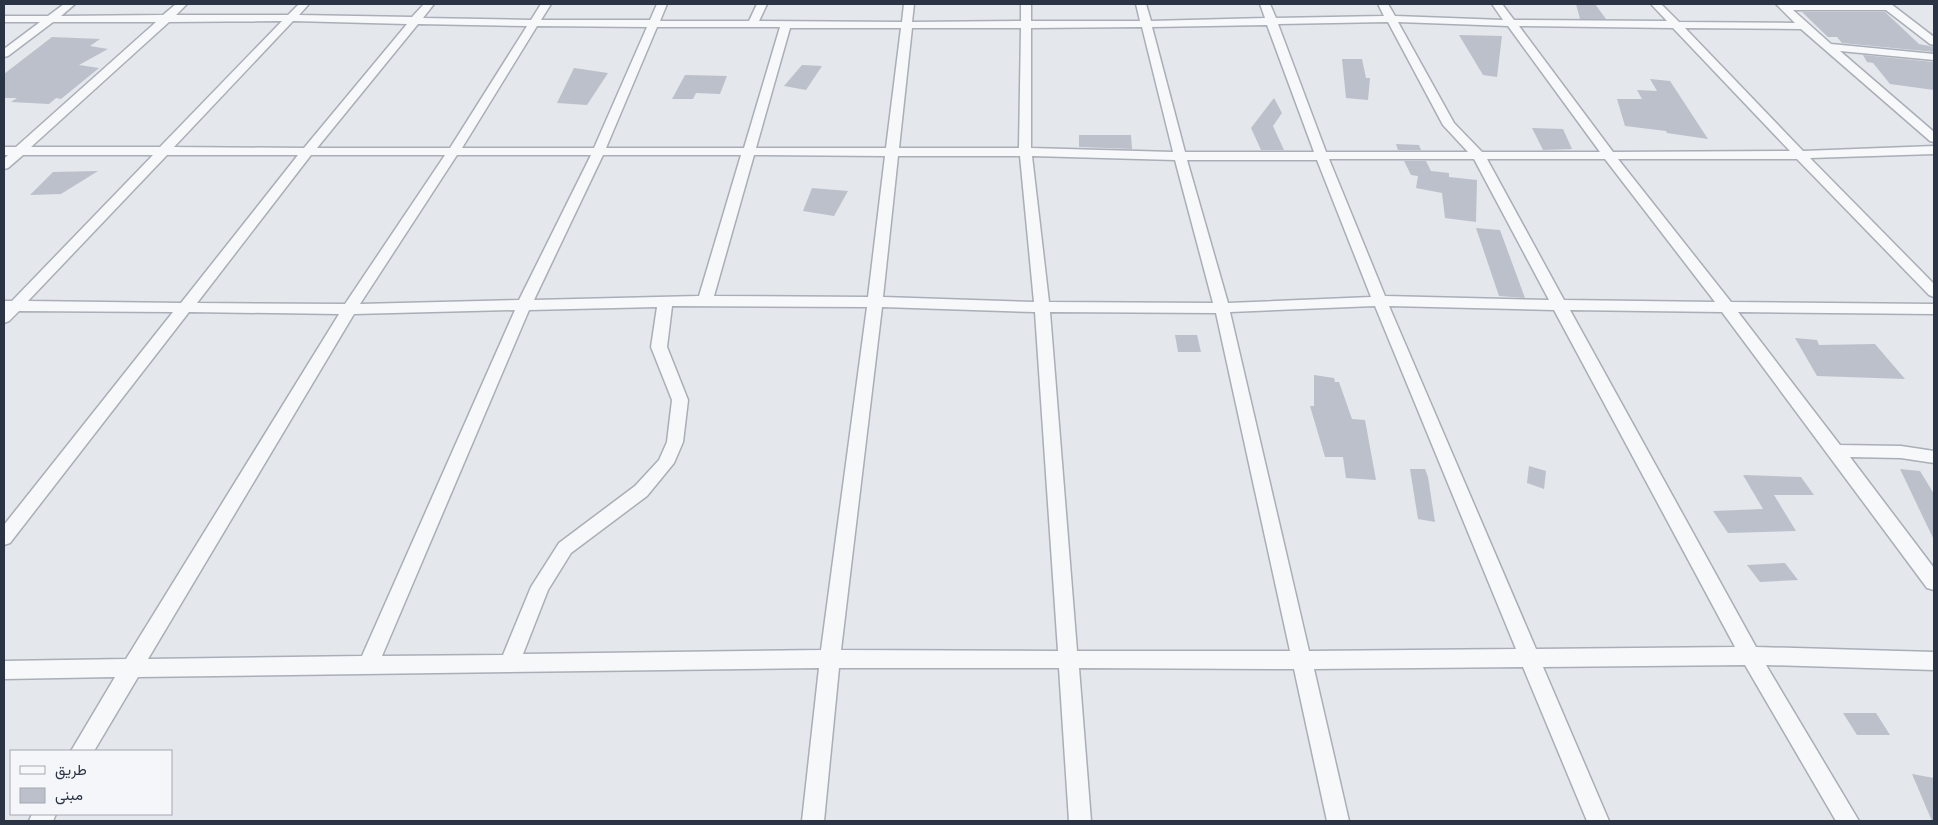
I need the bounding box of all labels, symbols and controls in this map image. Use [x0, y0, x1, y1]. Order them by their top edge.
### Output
legend [10, 750, 172, 815]
text: طريق [55, 761, 87, 780]
text: مبنى [55, 786, 83, 805]

